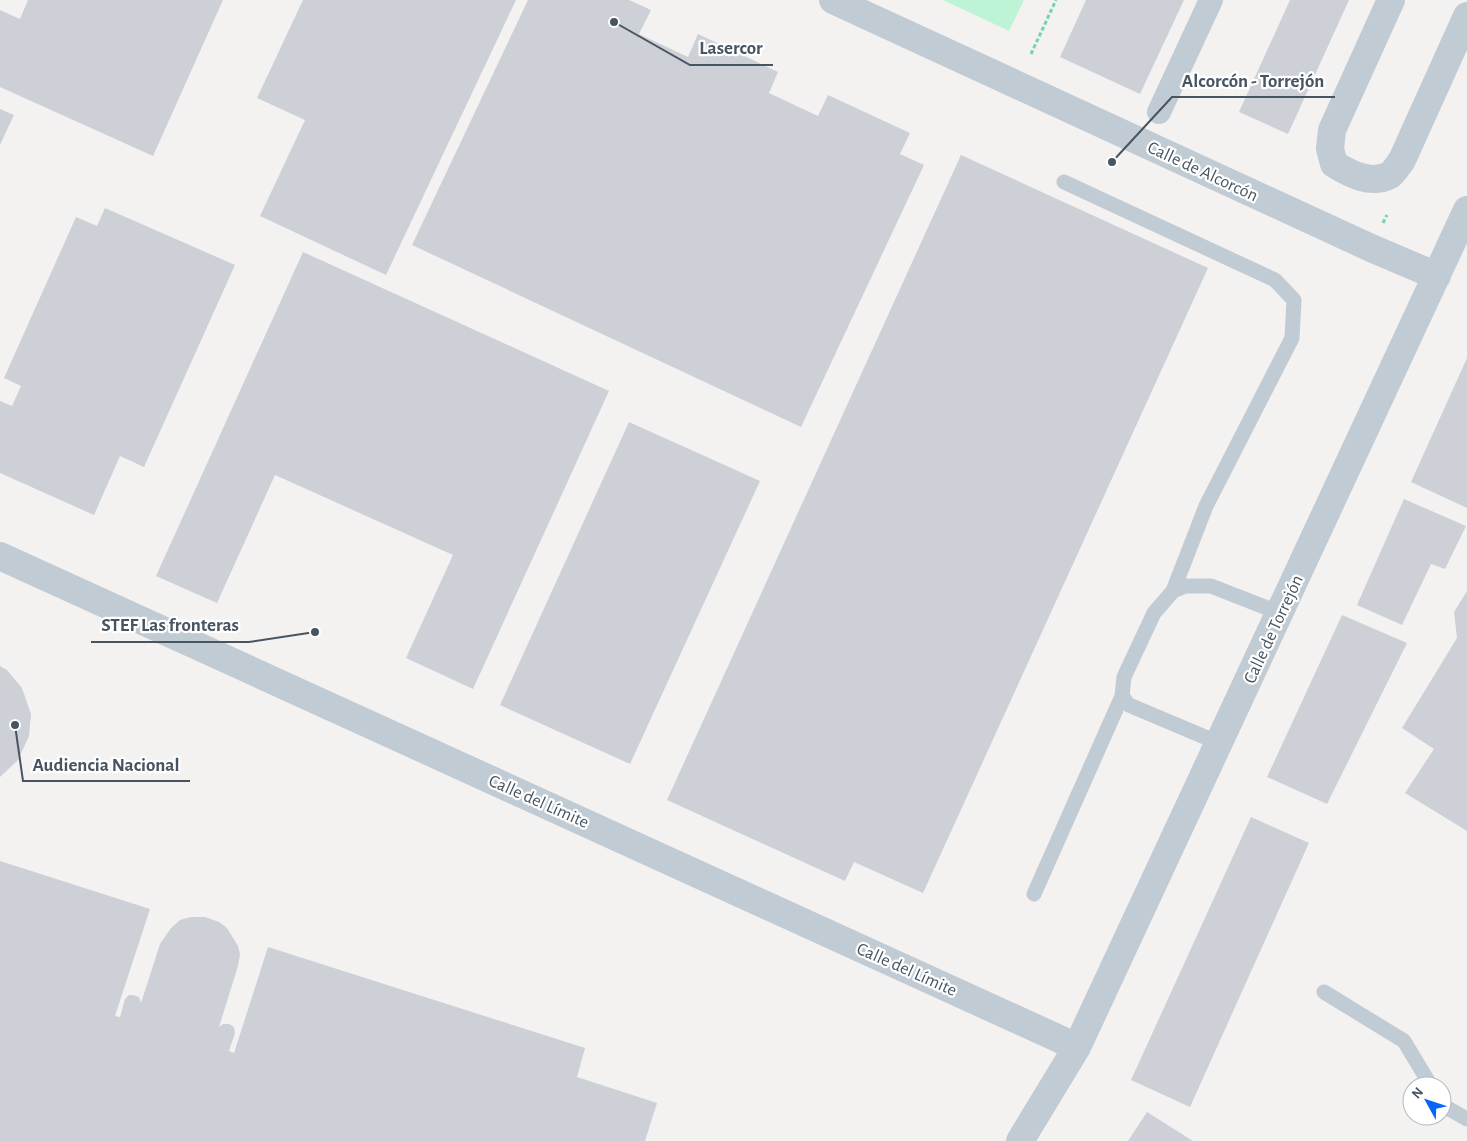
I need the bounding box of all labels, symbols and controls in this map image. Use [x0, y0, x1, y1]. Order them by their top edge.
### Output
callout: Lasercor [690, 31, 773, 65]
text: Lasercor [699, 39, 763, 58]
callout: Alcorcón - Torrejón [1172, 63, 1335, 97]
text: Alcorcón - Torrejón [1182, 72, 1324, 91]
street label: Calle de Alcorcón [1145, 138, 1261, 205]
street label: Calle de Torrejón [1241, 572, 1307, 686]
callout: STEF Las fronteras [91, 608, 249, 642]
text: STEF Las fronteras [101, 616, 239, 635]
callout: Audiencia Nacional [23, 747, 190, 781]
text: Audiencia Nacional [33, 756, 179, 775]
street label: Calle del Límite [486, 772, 591, 832]
street label: Calle del Límite [854, 940, 959, 1000]
north arrow [1402, 1076, 1452, 1126]
text: N [1409, 1085, 1426, 1102]

